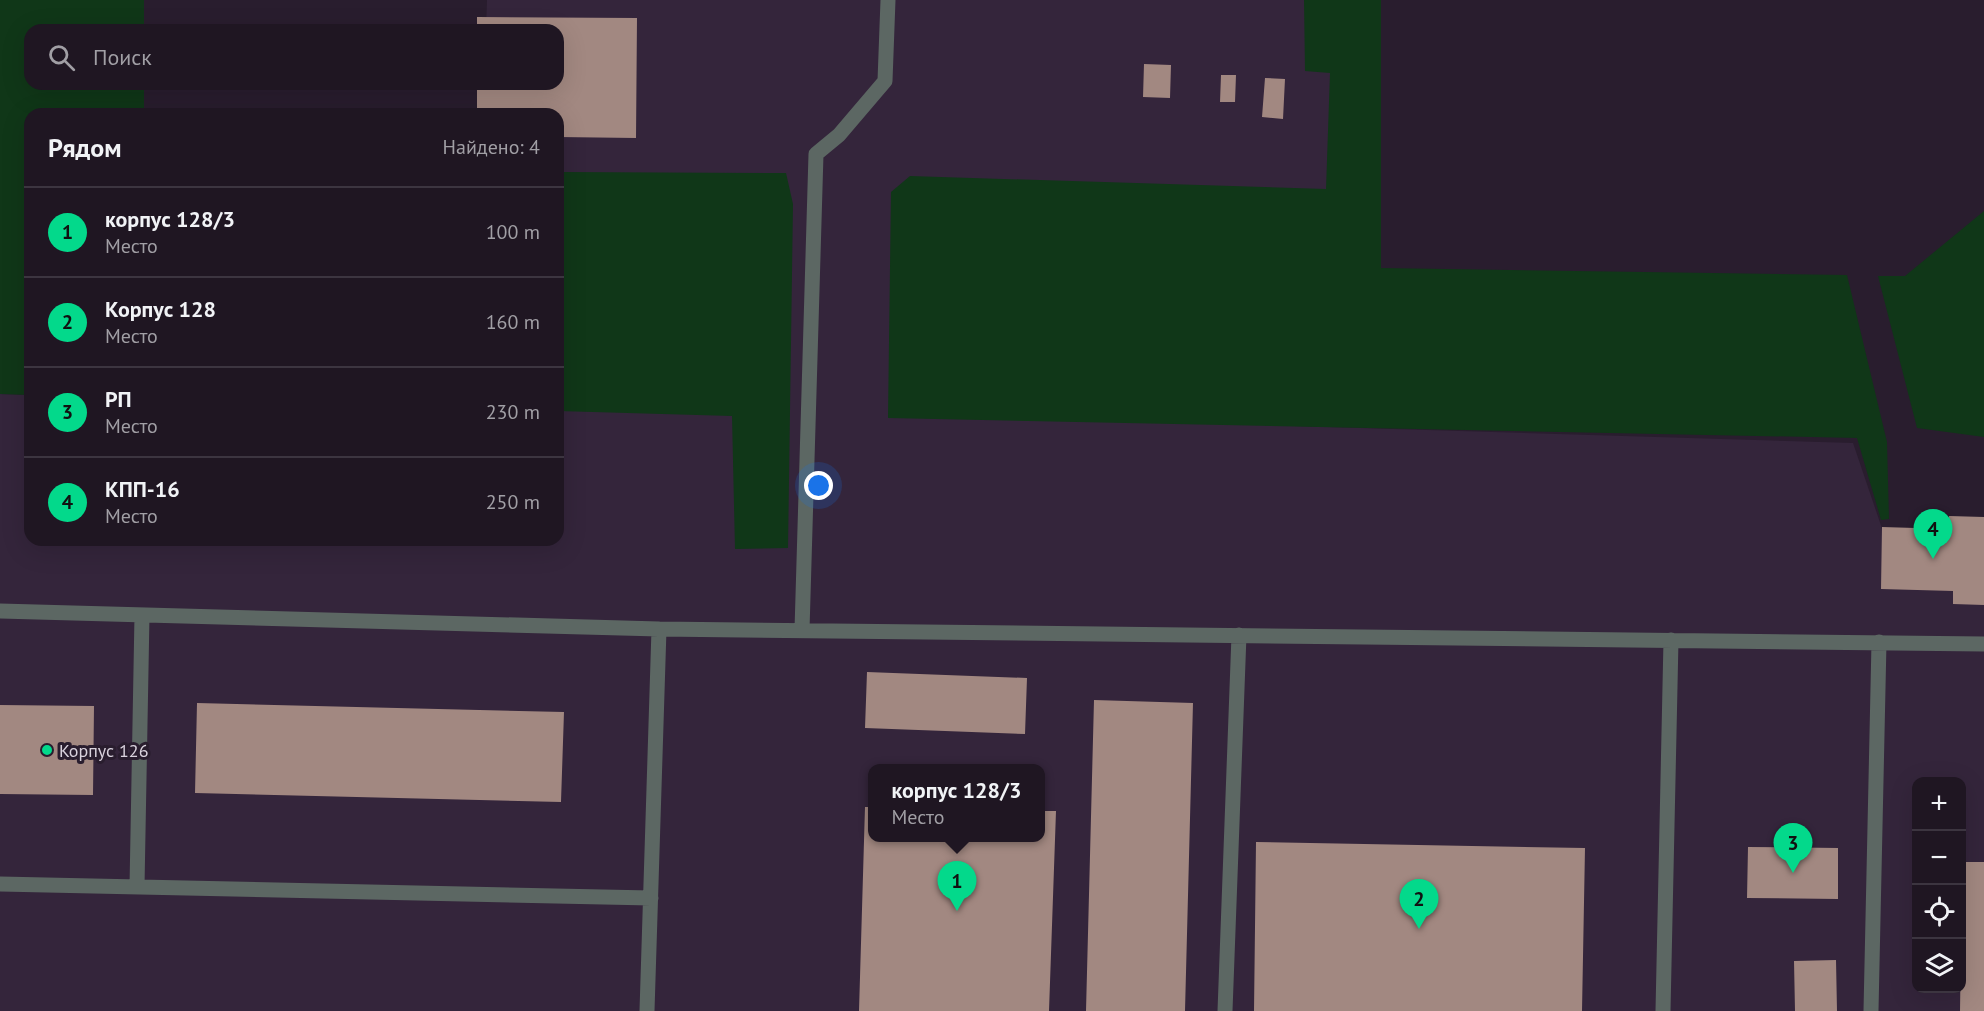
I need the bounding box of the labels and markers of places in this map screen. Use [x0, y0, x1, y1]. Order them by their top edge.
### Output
pin: 4 [1914, 510, 1952, 559]
place label: Корпус 126 [59, 739, 148, 762]
marker: Корпус 126 [40, 743, 54, 757]
pin: 3 [1774, 824, 1812, 873]
pin: 1 [938, 862, 976, 911]
pin: 2 [1400, 880, 1438, 929]

